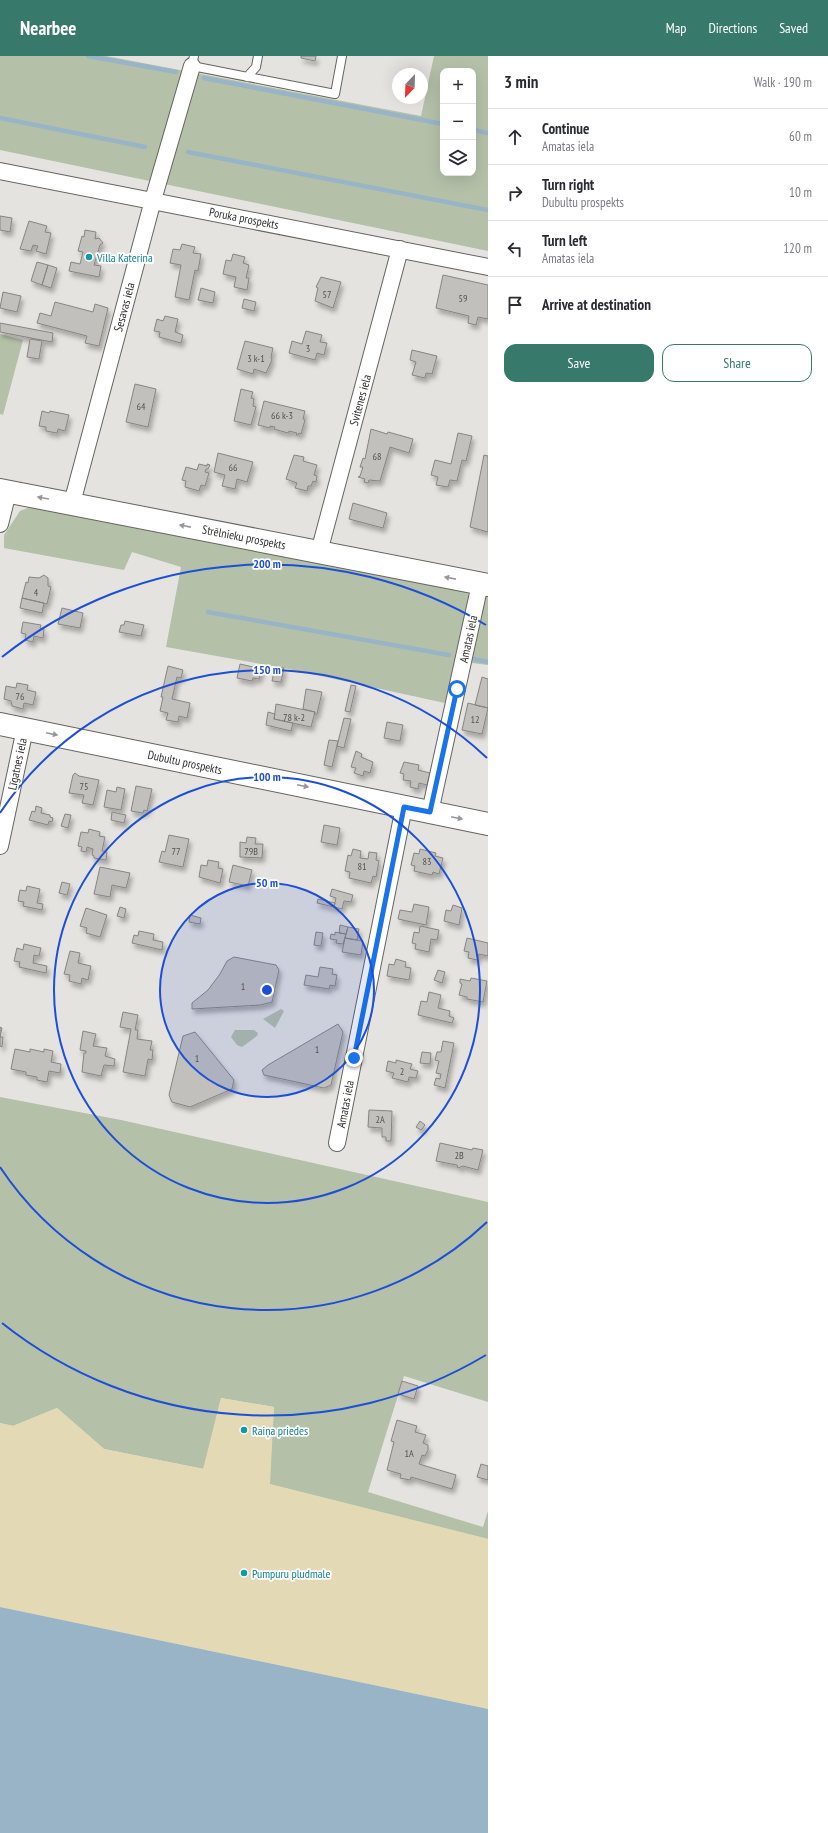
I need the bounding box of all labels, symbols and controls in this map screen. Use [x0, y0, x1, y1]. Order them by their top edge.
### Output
text: Nearbee [20, 16, 77, 40]
text: Map [666, 19, 686, 37]
text: Directions [708, 19, 757, 37]
text: Saved [779, 19, 808, 37]
north arrow [392, 68, 428, 104]
map controls [440, 68, 476, 176]
button: + [440, 68, 476, 104]
text: 3 min [504, 71, 538, 93]
text: Walk · 190 m [754, 74, 812, 91]
button: − [440, 104, 476, 140]
text: Continue [542, 119, 589, 138]
icon: ahead [504, 126, 526, 148]
text: 60 m [789, 128, 812, 145]
text: Amatas iela [542, 138, 594, 155]
button: layers [440, 140, 476, 176]
text: Turn right [542, 175, 594, 194]
icon: right [504, 182, 526, 204]
text: 10 m [789, 184, 812, 201]
text: Dubultu prospekts [542, 194, 624, 211]
street label: Poruka prospekts [208, 204, 280, 232]
text: Turn left [542, 231, 587, 250]
icon: left [504, 238, 526, 260]
text: 120 m [783, 240, 812, 257]
place label: Villa Katerina [96, 250, 153, 265]
text: Amatas iela [542, 250, 594, 267]
marker: Villa Katerina [84, 252, 94, 262]
street label: Sesavas iela [110, 281, 138, 333]
house number: 57 [323, 288, 332, 301]
house number: 59 [459, 292, 468, 305]
icon: arrive [504, 294, 526, 316]
text: Arrive at destination [542, 295, 651, 314]
house number: 3 [306, 342, 310, 355]
button: Save [504, 344, 654, 382]
button: Share [662, 344, 812, 382]
house number: 3 k-1 [247, 352, 265, 365]
street label: Svitenes iela [346, 372, 374, 427]
house number: 64 [137, 400, 146, 413]
house number: 66 k-3 [271, 409, 293, 422]
house number: 68 [373, 450, 382, 463]
house number: 66 [229, 461, 238, 474]
one-way arrow [37, 495, 50, 501]
one-way arrow [179, 522, 191, 528]
street label: Strēlnieku prospekts [201, 522, 287, 552]
text: 200 m [253, 556, 281, 571]
one-way arrow [444, 574, 456, 580]
house number: 4 [34, 586, 39, 599]
street label: Amatas iela [456, 614, 480, 664]
text: 150 m [253, 662, 281, 677]
route start [448, 680, 466, 698]
house number: 76 [16, 690, 25, 703]
house number: 78 k-2 [283, 711, 305, 724]
house number: 12 [471, 713, 480, 726]
one-way arrow [46, 732, 58, 738]
street label: Līgatnes iela [4, 736, 30, 791]
street label: Dubultu prospekts [146, 747, 224, 777]
text: 100 m [253, 769, 281, 784]
house number: 75 [80, 780, 89, 793]
one-way arrow [297, 783, 309, 789]
one-way arrow [451, 815, 464, 821]
house number: 77 [172, 845, 181, 858]
house number: 79B [244, 845, 258, 858]
house number: 83 [423, 855, 432, 868]
house number: 81 [358, 860, 367, 873]
text: 50 m [256, 875, 278, 890]
house number: 1 [241, 980, 245, 993]
centre of rings [260, 983, 274, 997]
house number: 1 [315, 1043, 319, 1056]
route end [345, 1049, 363, 1067]
house number: 1 [195, 1052, 199, 1065]
house number: 2 [400, 1065, 404, 1078]
street label: Amatas iela [333, 1079, 357, 1129]
house number: 2A [375, 1113, 385, 1126]
house number: 2B [454, 1149, 464, 1162]
place label: Raiņa priedes [252, 1423, 308, 1438]
marker: Raiņa priedes [239, 1425, 249, 1435]
house number: 1A [404, 1447, 414, 1460]
place label: Pumpuru pludmale [252, 1566, 330, 1581]
marker: Pumpuru pludmale [239, 1568, 249, 1578]

